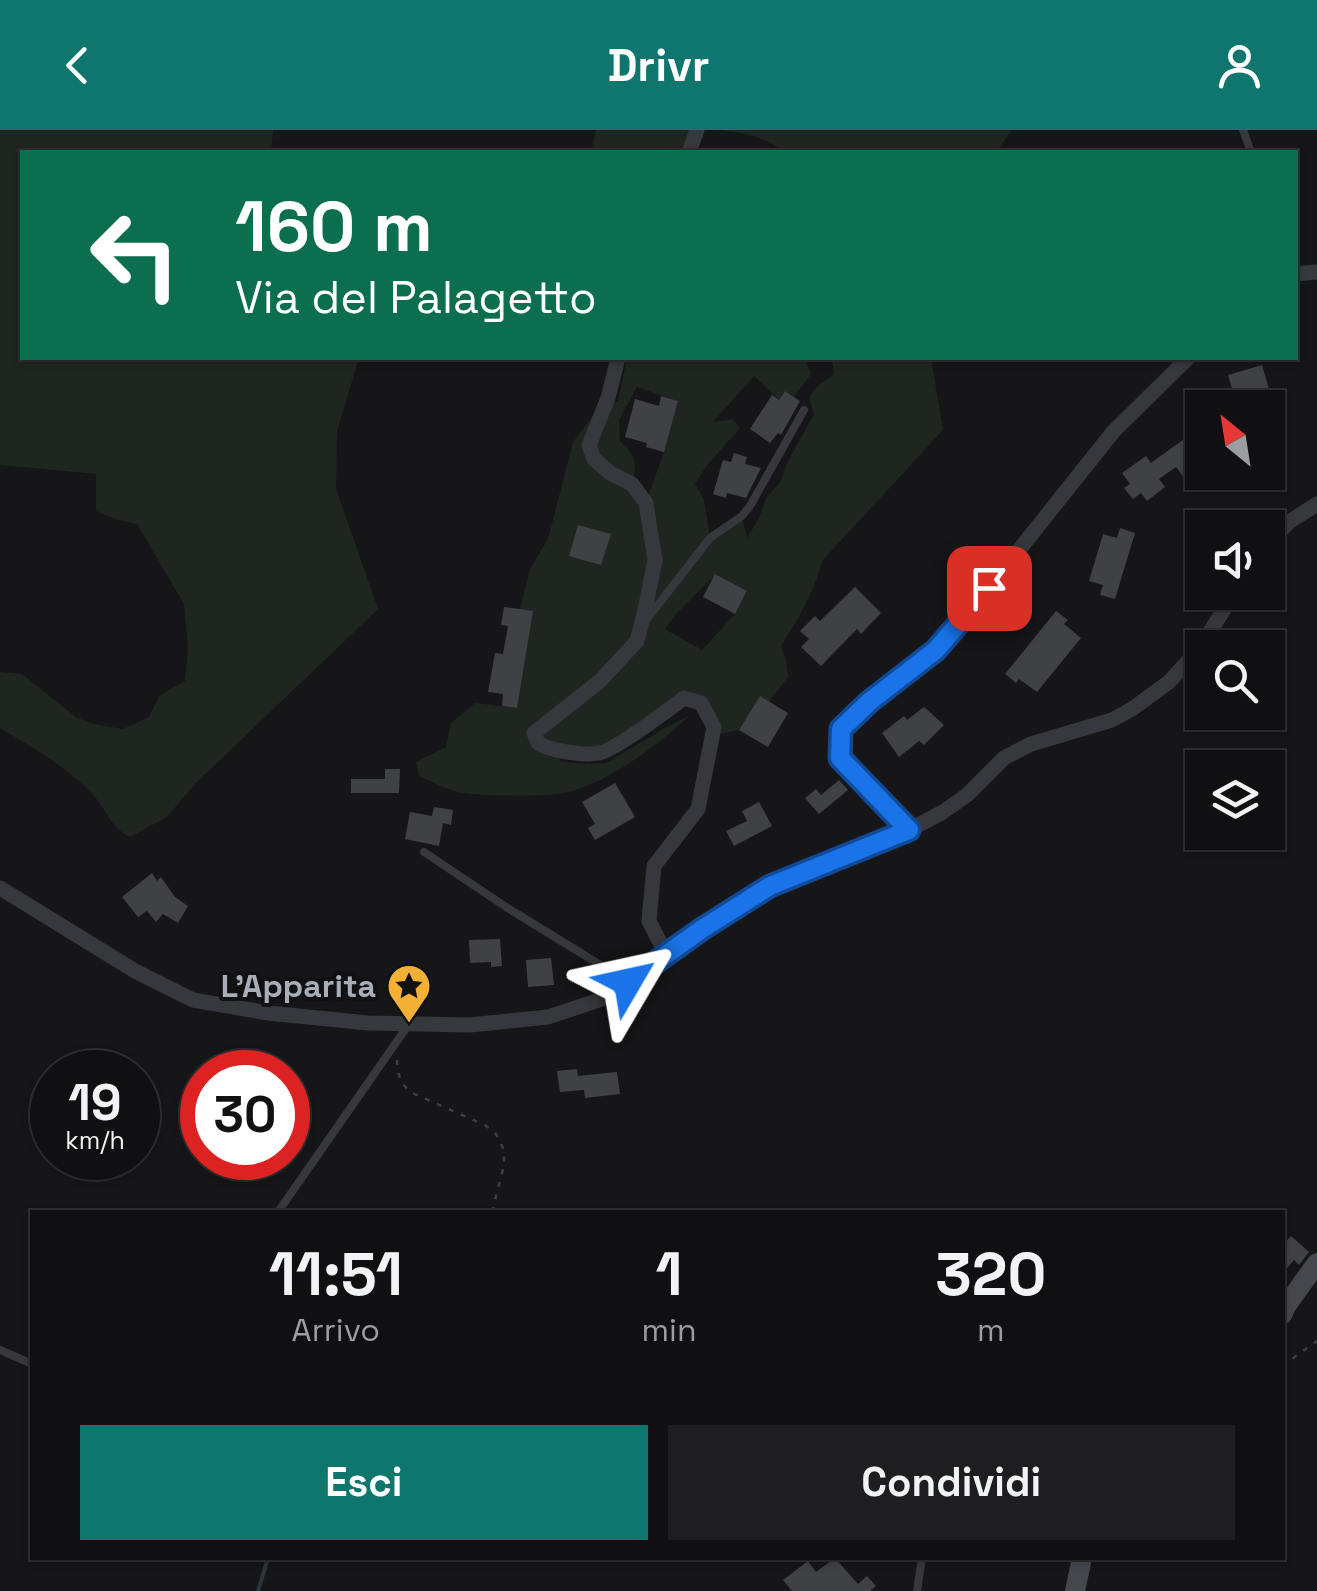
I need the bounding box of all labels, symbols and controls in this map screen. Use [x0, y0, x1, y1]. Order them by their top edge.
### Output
text: Drivr [607, 37, 710, 94]
icon: back [50, 38, 105, 93]
icon: person [1212, 38, 1267, 93]
text: 160 m [235, 182, 433, 271]
icon: left [70, 190, 200, 320]
text: Via del Palagetto [235, 269, 597, 326]
north arrow [1185, 390, 1285, 490]
map controls [1185, 390, 1285, 850]
button: sound [1185, 510, 1285, 610]
pin [947, 546, 1032, 631]
icon: arrive [962, 561, 1017, 616]
button: search [1185, 630, 1285, 730]
button: layers [1185, 750, 1285, 850]
position arrow [576, 930, 680, 1034]
place icon: L'Apparita [386, 963, 432, 1024]
place label: L'Apparita [221, 966, 376, 1006]
speed limit sign: 30 [180, 1050, 310, 1180]
text: 19 [68, 1071, 122, 1135]
text: km/h [65, 1124, 125, 1156]
text: 11:51 [269, 1236, 403, 1313]
text: 1 [656, 1236, 683, 1313]
text: 320 [935, 1236, 1046, 1313]
text: Arrivo [292, 1310, 380, 1350]
text: min [642, 1310, 697, 1350]
text: m [977, 1310, 1005, 1350]
button: Esci [80, 1425, 648, 1540]
button: Condividi [668, 1425, 1235, 1540]

